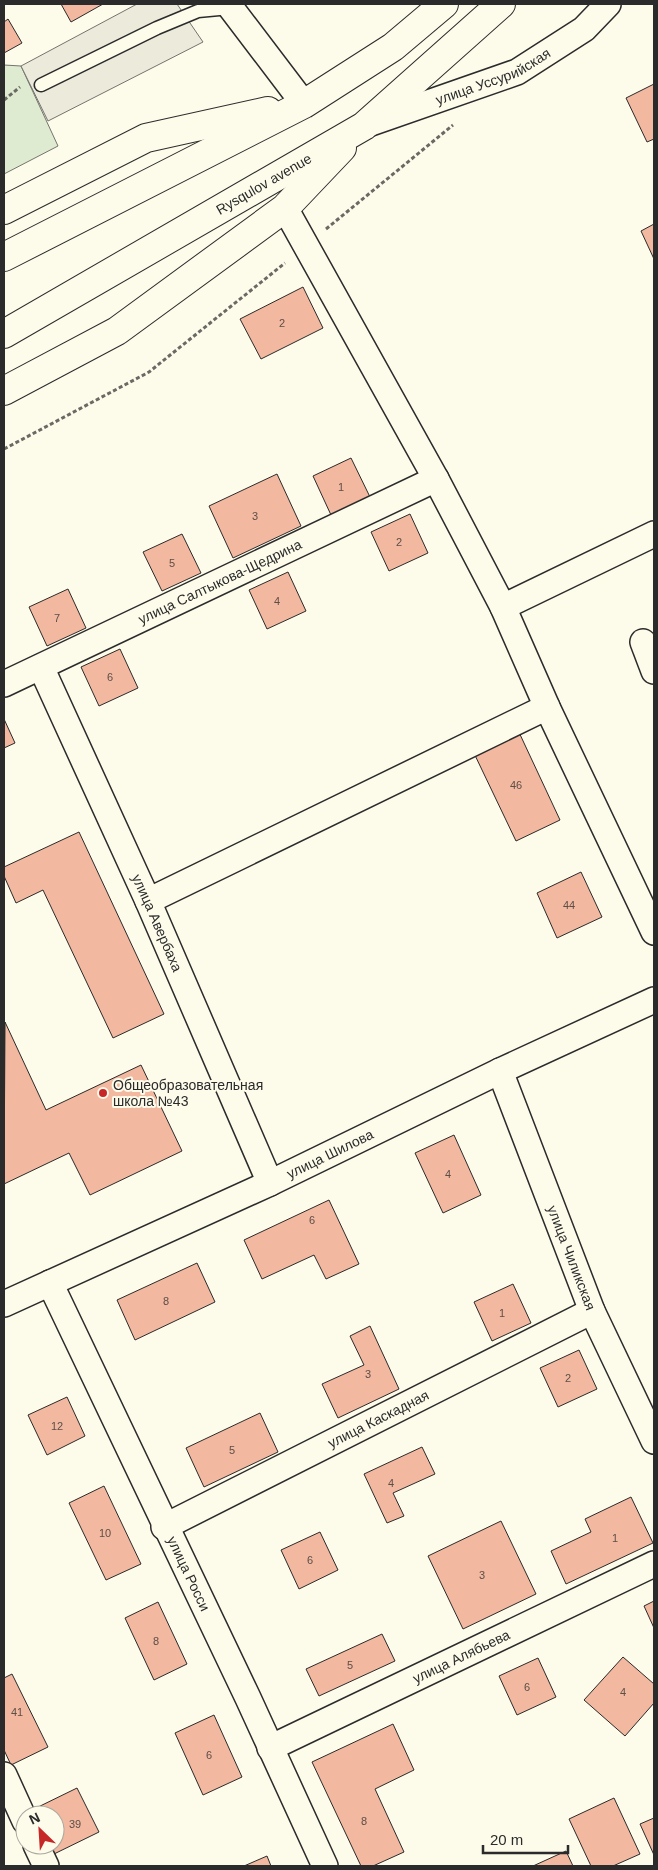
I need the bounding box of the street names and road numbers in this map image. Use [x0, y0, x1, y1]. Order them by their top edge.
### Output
street label: улица Уссурийская [434, 45, 553, 108]
street label: Rysqulov avenue [213, 150, 314, 218]
street label: улица Салтыкова-Щедрина [136, 536, 304, 627]
street label: улица Авербаха [129, 872, 186, 974]
street label: улица Шилова [284, 1126, 376, 1182]
street label: улица Чиликская [544, 1203, 599, 1312]
street label: улица Каскадная [325, 1387, 431, 1451]
street label: улица Росси [164, 1534, 213, 1614]
street label: улица Алябьева [410, 1626, 513, 1686]

